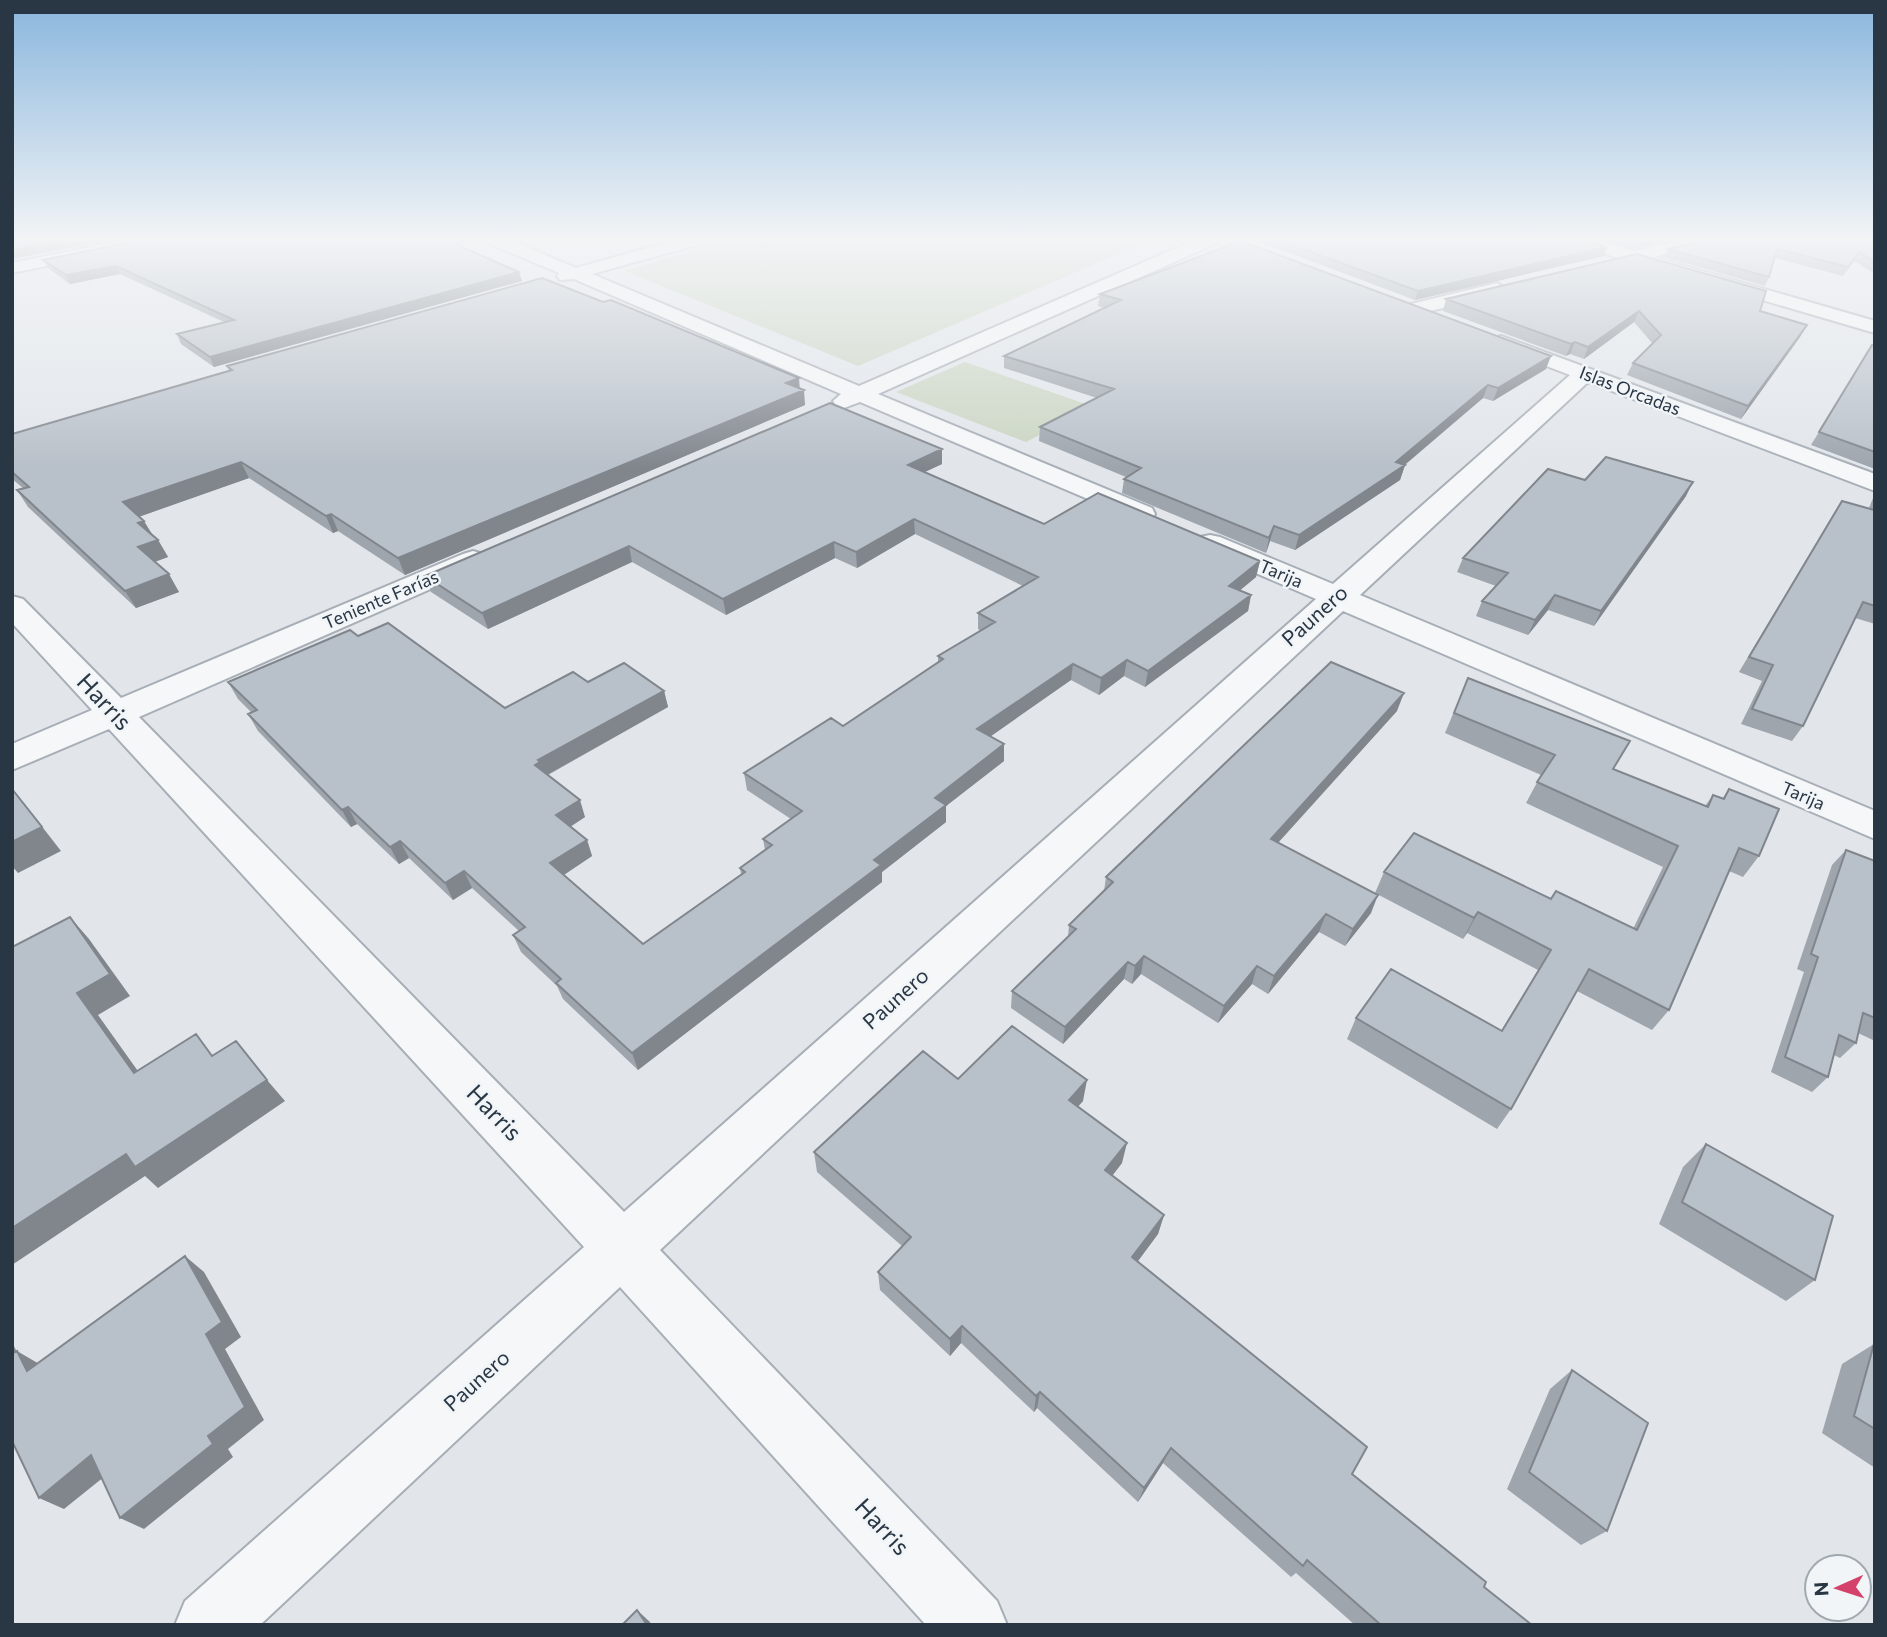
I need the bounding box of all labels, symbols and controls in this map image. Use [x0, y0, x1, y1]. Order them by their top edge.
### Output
street label: Islas Orcadas [1577, 361, 1684, 419]
street label: Tarija [1256, 554, 1307, 592]
street label: Teniente Farías [320, 565, 442, 633]
street label: Paunero [1276, 579, 1352, 651]
street label: Harris [72, 667, 138, 735]
street label: Tarija [1778, 776, 1829, 814]
street label: Paunero [857, 962, 933, 1034]
street label: Harris [461, 1078, 529, 1146]
street label: Paunero [438, 1344, 514, 1416]
street label: Harris [850, 1492, 916, 1560]
north arrow [1803, 1553, 1873, 1623]
text: N [1809, 1581, 1832, 1597]

